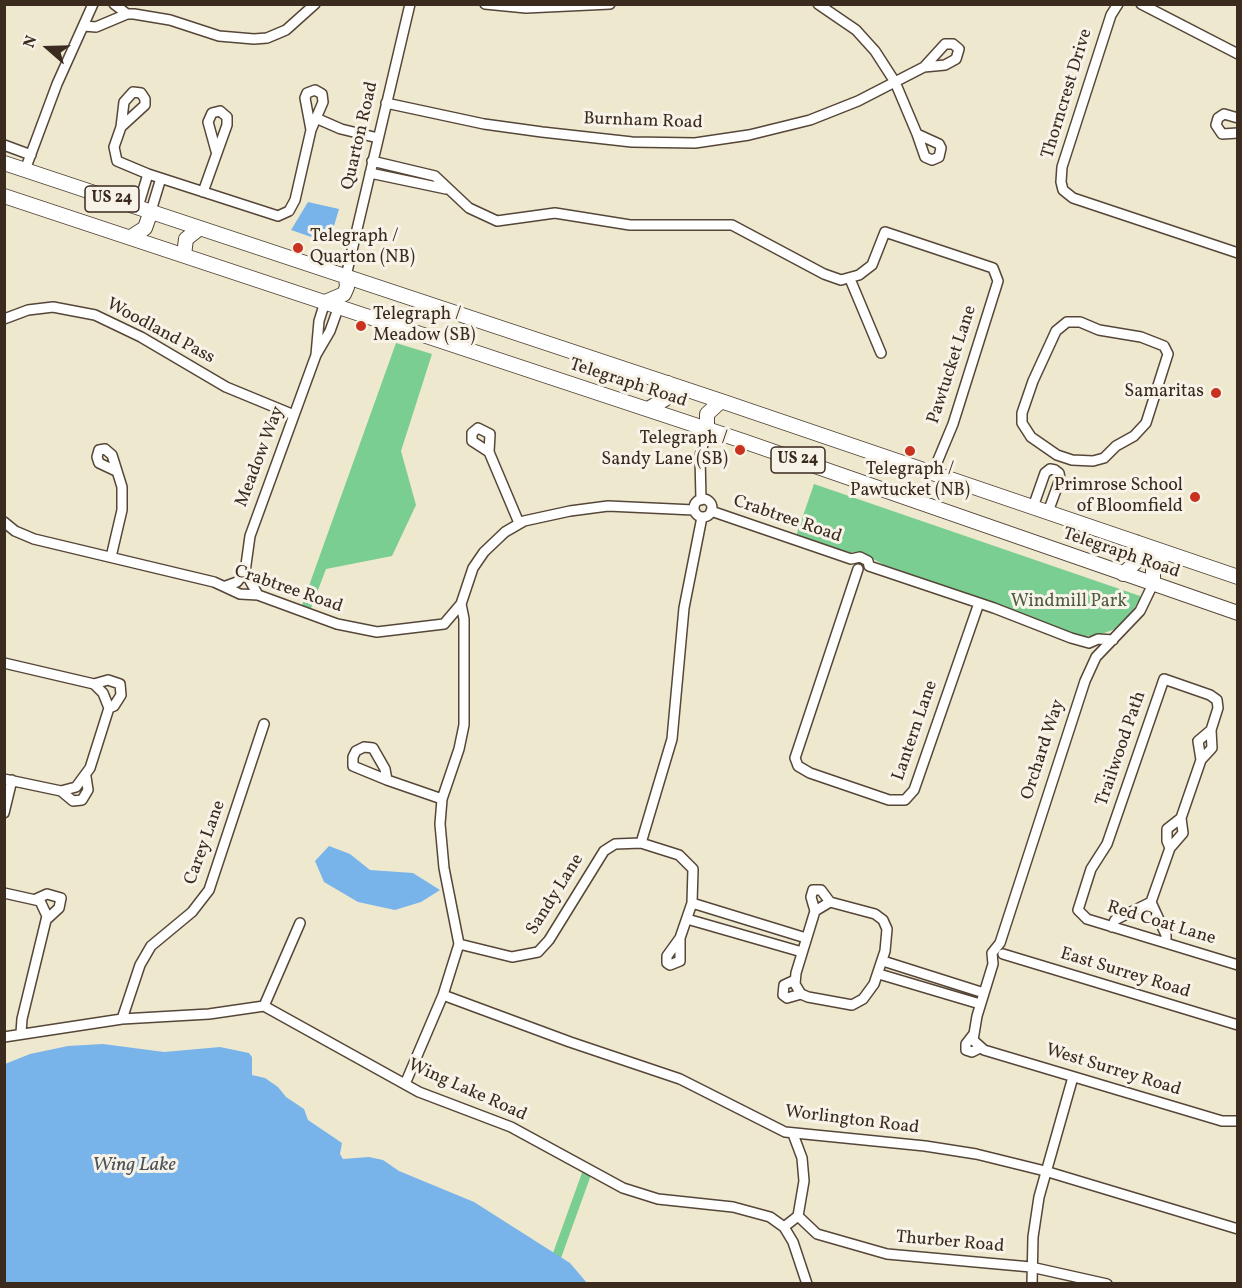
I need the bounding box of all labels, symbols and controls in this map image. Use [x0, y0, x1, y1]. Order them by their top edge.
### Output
north arrow [18, 18, 78, 78]
street label: Thorncrest Drive [1038, 27, 1098, 161]
text: N [19, 33, 43, 51]
street label: Quarton Road [338, 80, 384, 192]
street label: Burnham Road [583, 109, 703, 135]
road number: US 24 [85, 186, 139, 212]
place label: Telegraph / Quarton (NB) [310, 227, 415, 270]
marker: Telegraph / Quarton (NB) [291, 241, 305, 255]
street label: Woodland Pass [102, 294, 218, 370]
street label: Pawtucket Lane [924, 303, 982, 427]
place label: Telegraph / Meadow (SB) [373, 305, 476, 348]
marker: Telegraph / Meadow (SB) [354, 319, 368, 333]
street label: Telegraph Road [566, 355, 690, 413]
place label: Samaritas [1124, 382, 1204, 404]
marker: Samaritas [1209, 386, 1223, 400]
street label: Meadow Way [232, 404, 290, 510]
place label: Telegraph / Sandy Lane (SB) [601, 429, 728, 472]
marker: Telegraph / Sandy Lane (SB) [733, 443, 747, 457]
marker: Telegraph / Pawtucket (NB) [903, 444, 917, 458]
road number: US 24 [771, 447, 825, 473]
place label: Telegraph / Pawtucket (NB) [850, 460, 970, 502]
place label: Primrose School of Bloomfield [1054, 476, 1183, 518]
marker: Primrose School of Bloomfield [1188, 490, 1202, 504]
street label: Crabtree Road [730, 491, 844, 549]
street label: Telegraph Road [1060, 524, 1182, 584]
street label: Crabtree Road [231, 561, 345, 619]
park label: Windmill Park [1011, 592, 1127, 614]
street label: Lantern Lane [889, 678, 943, 784]
street label: Trailwood Path [1092, 689, 1152, 809]
street label: Orchard Way [1018, 697, 1070, 803]
street label: Carey Lane [181, 798, 231, 888]
street label: Sandy Lane [523, 850, 589, 940]
street label: Red Coat Lane [1104, 897, 1218, 951]
street label: East Surrey Road [1057, 944, 1193, 1004]
street label: West Surrey Road [1043, 1040, 1183, 1102]
street label: Wing Lake Road [404, 1055, 530, 1127]
street label: Worlington Road [784, 1102, 920, 1140]
water label: Wing Lake [92, 1154, 176, 1178]
street label: Thurber Road [895, 1228, 1005, 1258]

